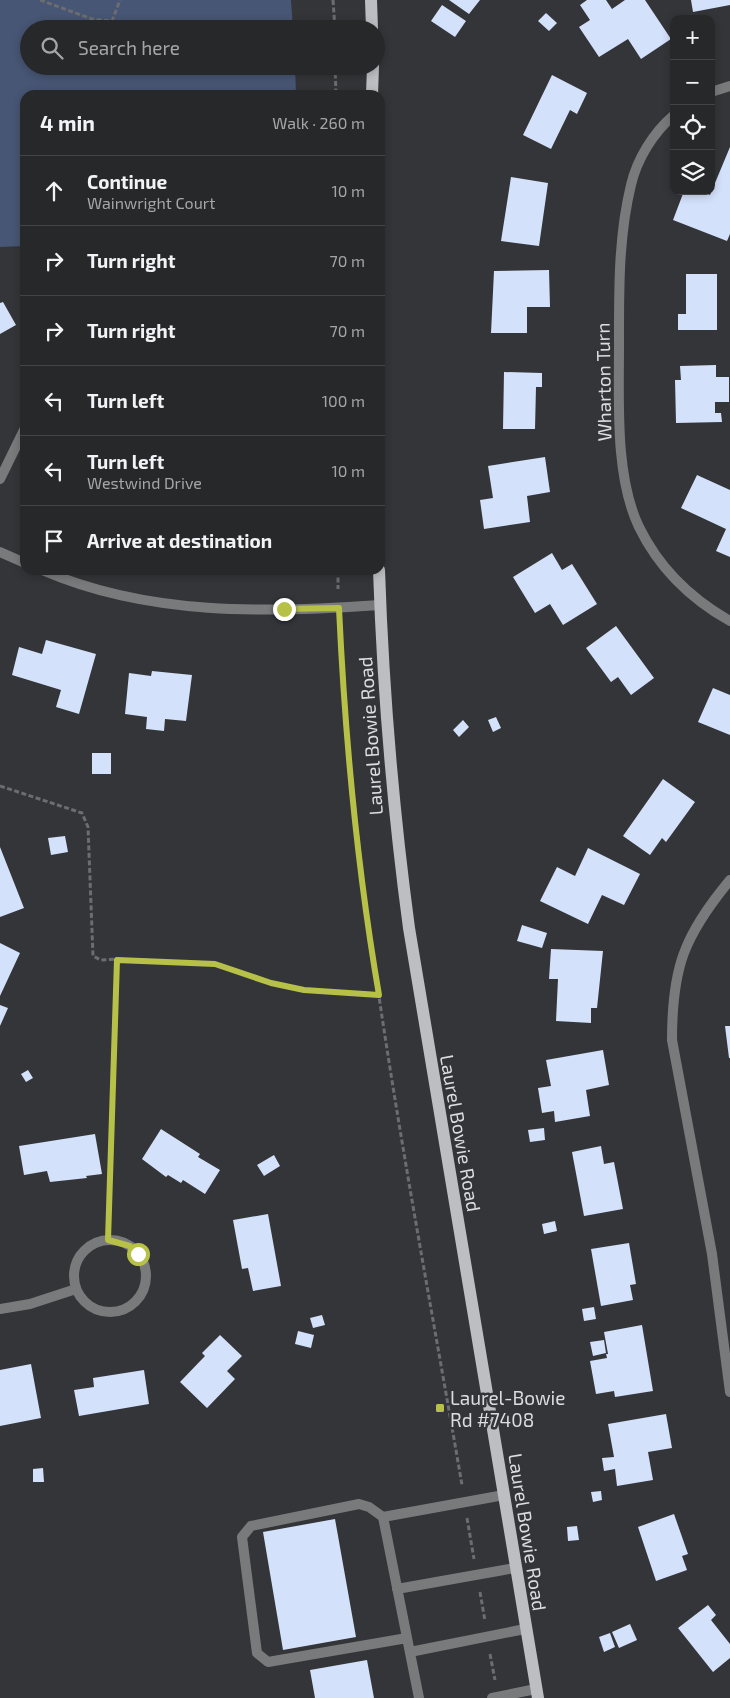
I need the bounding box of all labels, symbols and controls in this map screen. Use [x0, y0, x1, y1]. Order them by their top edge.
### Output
map controls [670, 15, 715, 195]
button: + [670, 15, 715, 60]
search box [20, 20, 385, 75]
icon: search [38, 34, 66, 62]
text: Search here [78, 36, 180, 59]
button: − [670, 60, 715, 105]
button: locate [670, 105, 715, 150]
text: 4 min [40, 110, 95, 135]
text: Walk · 260 m [272, 113, 365, 132]
button: layers [670, 150, 715, 195]
text: Continue [87, 170, 167, 193]
icon: ahead [40, 177, 68, 205]
text: 10 m [331, 181, 365, 200]
text: Wainwright Court [87, 193, 215, 212]
icon: right [40, 247, 68, 275]
text: Turn right [87, 249, 175, 272]
text: 70 m [330, 251, 365, 270]
icon: right [40, 317, 68, 345]
text: Turn right [87, 319, 175, 342]
text: 70 m [330, 321, 365, 340]
street label: Wharton Turn [590, 322, 616, 442]
icon: left [40, 387, 68, 415]
text: Turn left [87, 389, 164, 412]
text: 100 m [322, 391, 365, 410]
text: Turn left [87, 450, 164, 473]
icon: left [40, 457, 68, 485]
text: 10 m [331, 461, 365, 480]
text: Westwind Drive [87, 473, 202, 492]
icon: arrive [40, 527, 68, 555]
text: Arrive at destination [87, 529, 272, 552]
route end [273, 598, 296, 621]
street label: Laurel Bowie Road [353, 656, 387, 816]
street label: Laurel Bowie Road [436, 1053, 486, 1213]
route start [127, 1243, 150, 1266]
place label: Laurel-Bowie Rd #7408 [450, 1386, 566, 1431]
marker: Laurel-Bowie Rd #7408 [434, 1402, 446, 1414]
street label: Laurel Bowie Road [504, 1452, 552, 1612]

